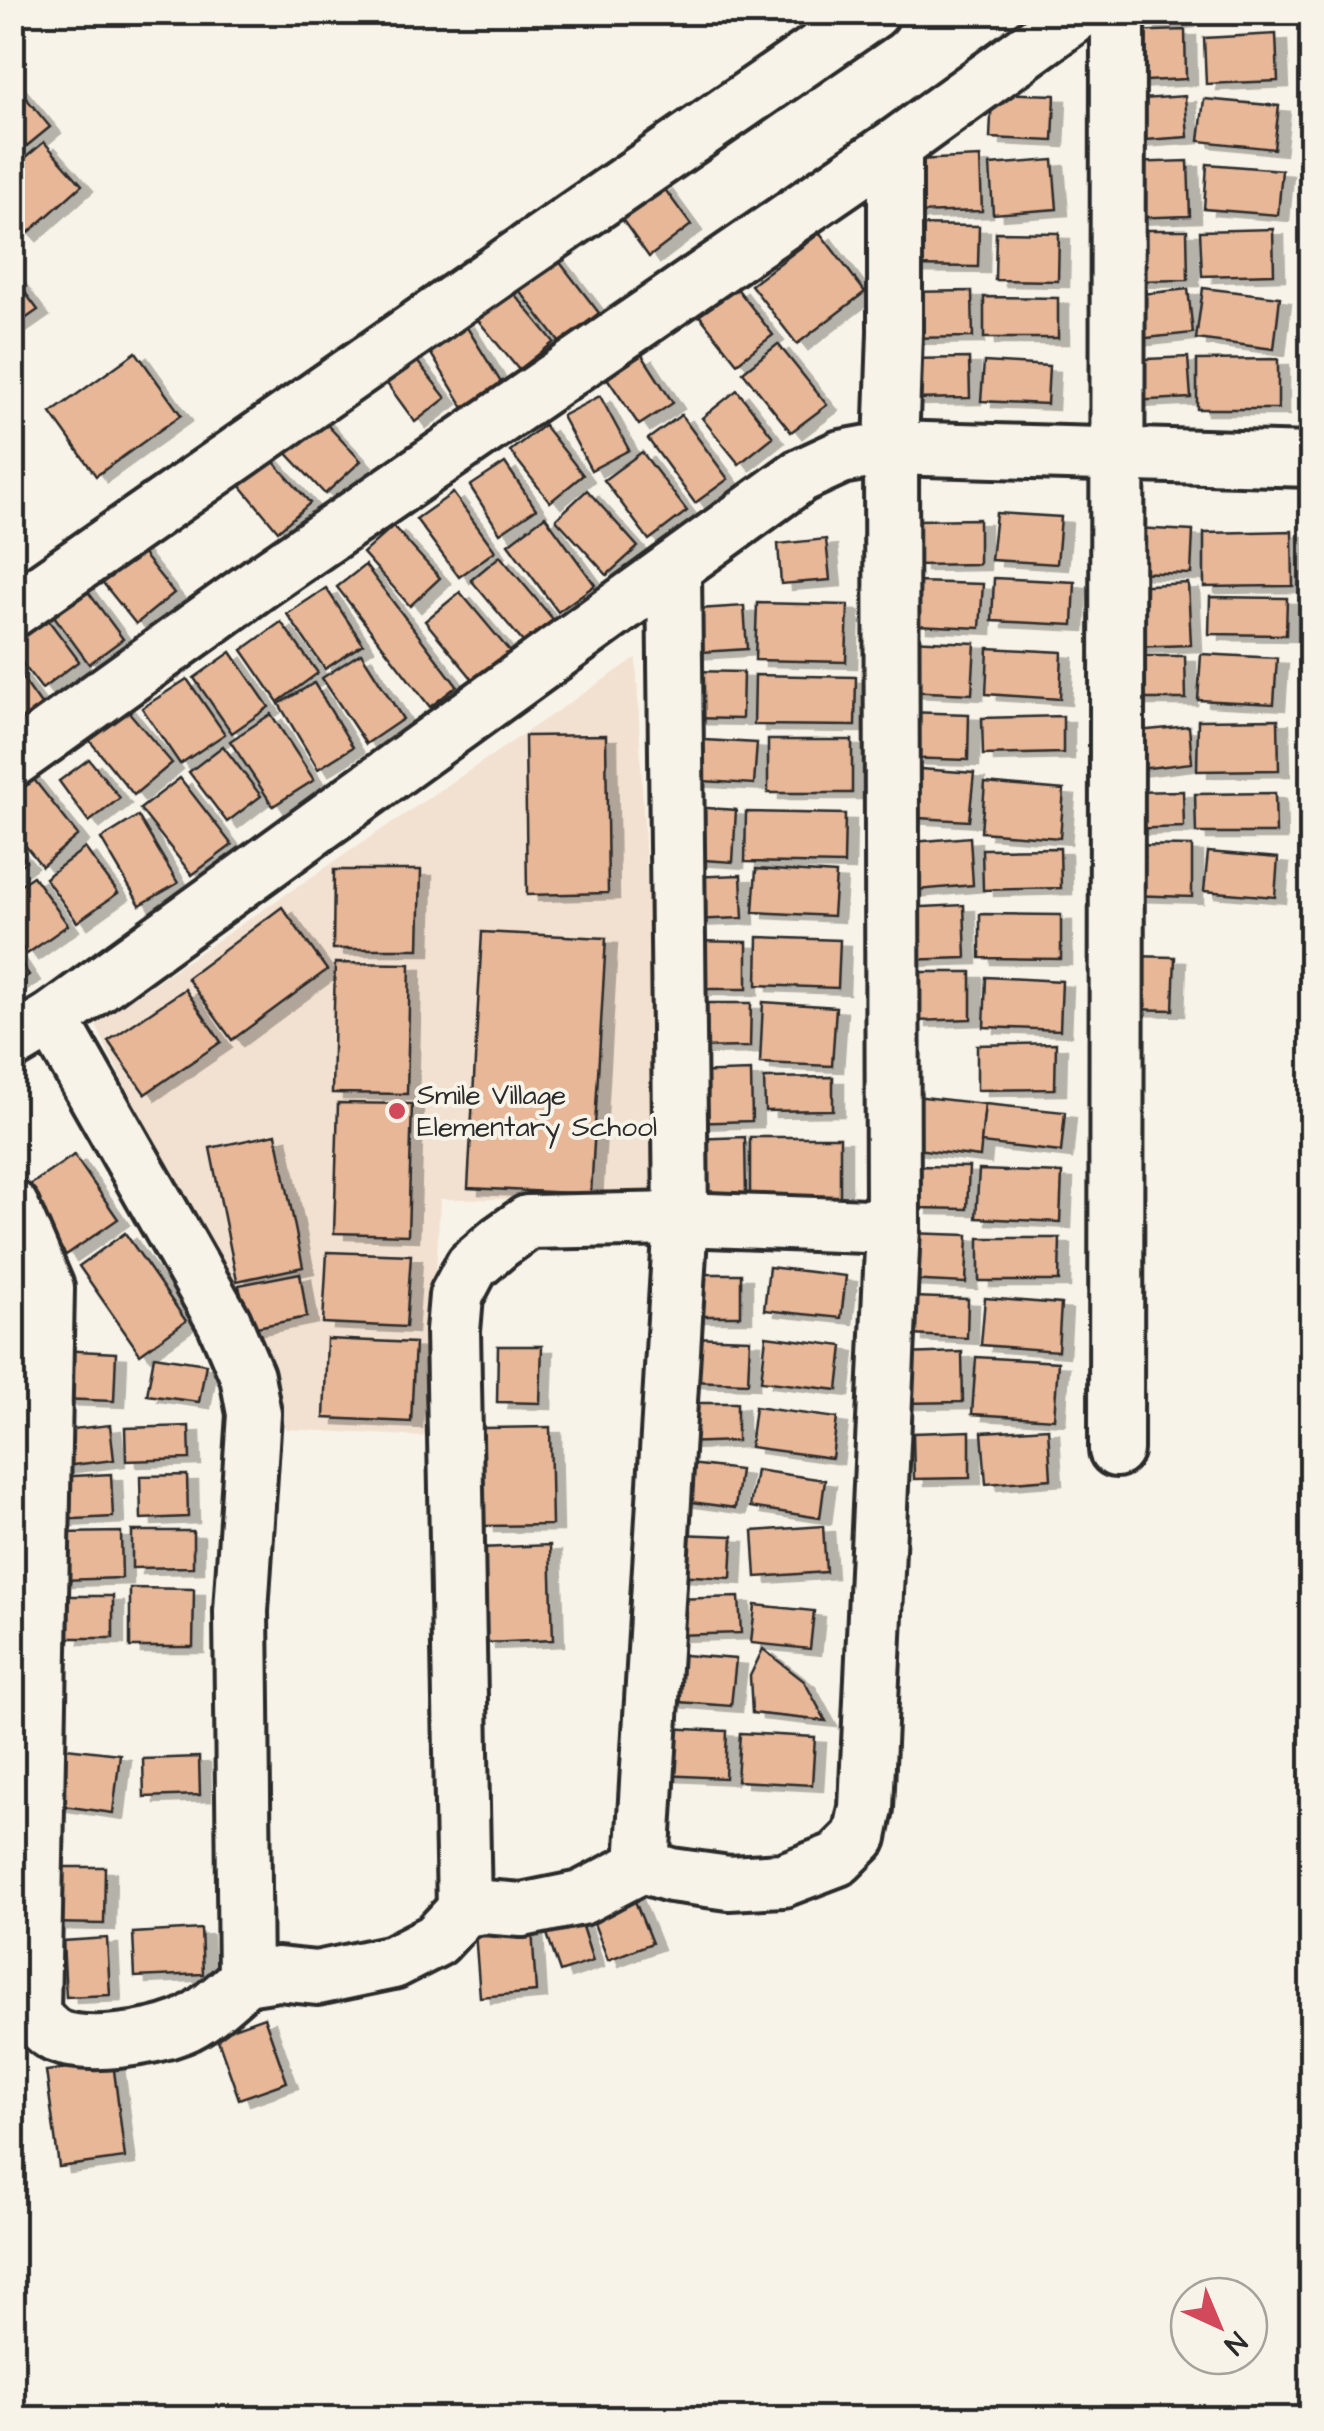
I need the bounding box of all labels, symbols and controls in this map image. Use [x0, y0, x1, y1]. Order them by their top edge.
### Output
place label: Smile Village Elementary School [417, 1076, 657, 1149]
marker: Smile Village Elementary School [386, 1100, 408, 1122]
north arrow [1169, 2276, 1269, 2376]
text: N [1215, 2323, 1255, 2363]

